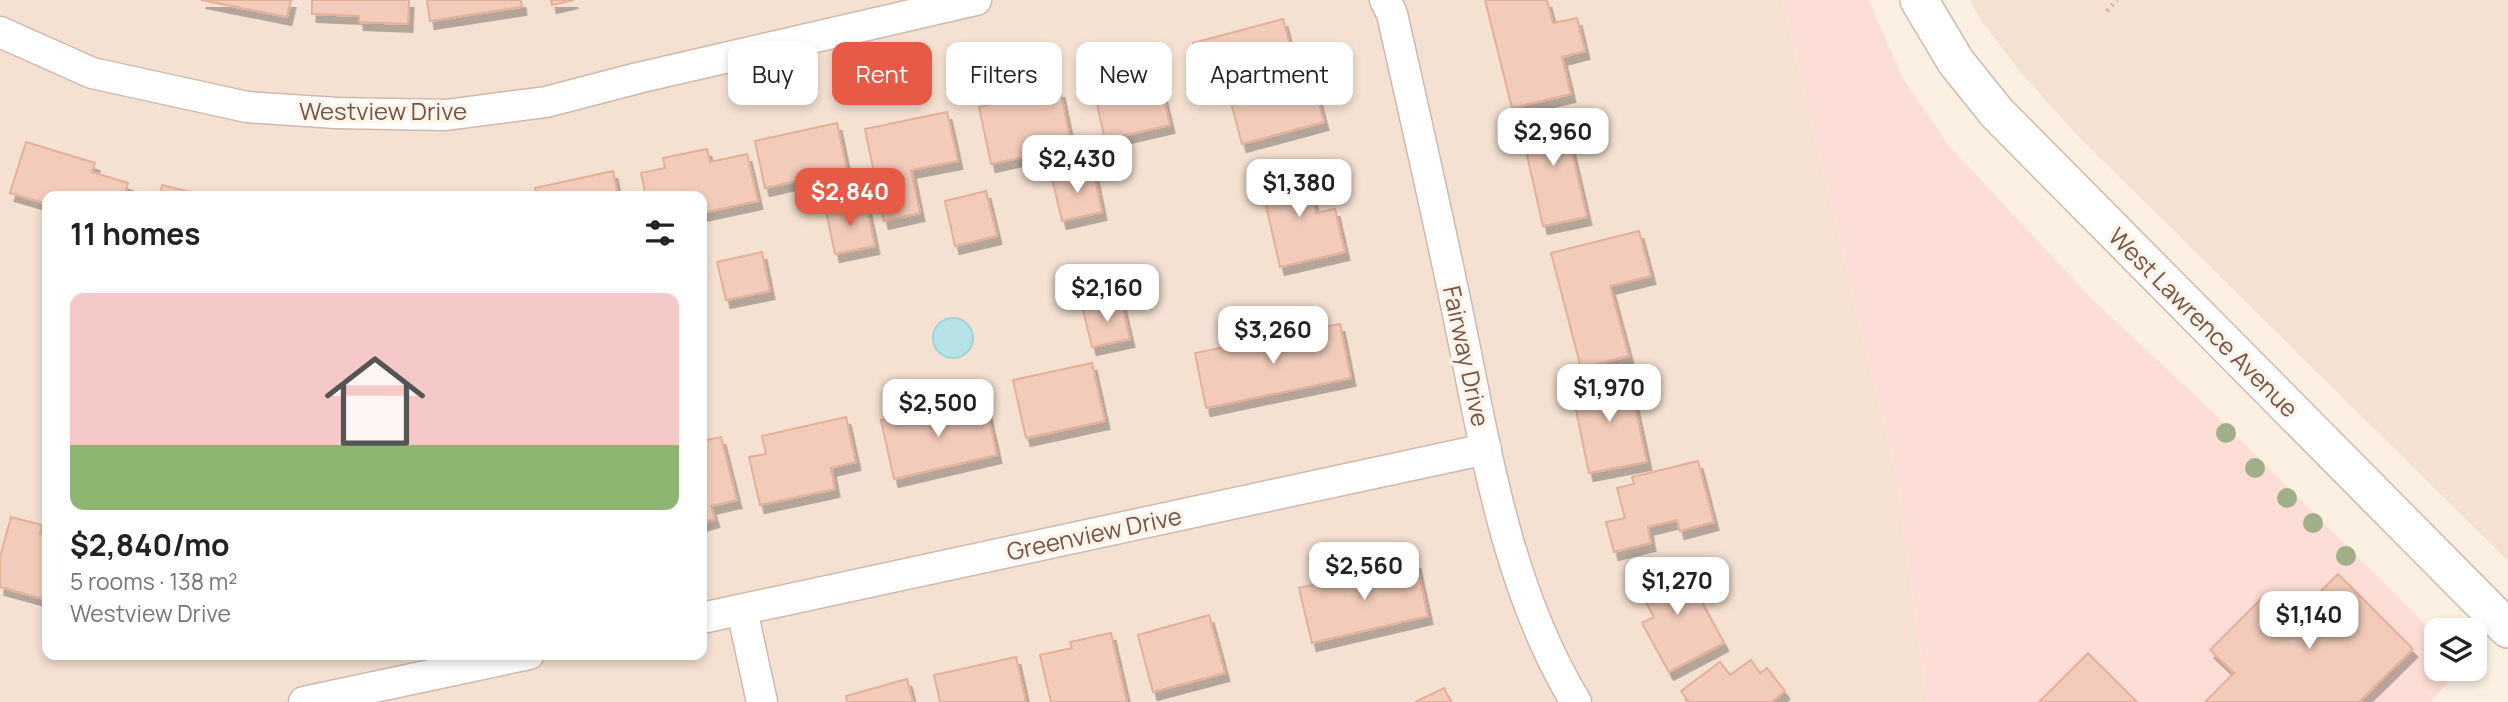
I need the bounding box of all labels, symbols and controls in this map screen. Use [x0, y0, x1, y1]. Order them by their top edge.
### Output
chip: Buy [728, 42, 818, 105]
chip: Rent [832, 42, 932, 105]
chip: Filters [946, 42, 1062, 105]
chip: New [1076, 42, 1172, 105]
chip: Apartment [1186, 42, 1353, 105]
street label: Westview Drive [299, 94, 467, 127]
pin: $2,960 [1496, 108, 1610, 168]
text: $2,960 [1514, 115, 1592, 147]
pin: $2,430 [1020, 136, 1134, 195]
text: $2,430 [1038, 142, 1116, 174]
pin: $1,380 [1242, 160, 1356, 219]
text: $1,380 [1262, 166, 1336, 198]
pin: $2,840 [793, 168, 907, 228]
text: $2,840 [811, 175, 889, 207]
text: 11 homes [70, 213, 201, 254]
icon: filters [641, 214, 679, 252]
street label: West Lawrence Avenue [2102, 220, 2306, 424]
pin: $2,160 [1050, 264, 1164, 324]
text: $2,160 [1071, 271, 1143, 303]
street label: Fairway Drive [1436, 283, 1498, 429]
pin: $3,260 [1216, 306, 1330, 366]
text: $3,260 [1234, 313, 1312, 345]
icon: home [312, 338, 438, 464]
pin: $1,970 [1552, 364, 1666, 424]
text: $1,970 [1573, 371, 1645, 403]
pin: $2,500 [881, 380, 995, 439]
text: $2,500 [899, 386, 977, 418]
street label: Greenview Drive [1004, 498, 1184, 568]
text: $2,840/mo [70, 524, 230, 565]
pin: $2,560 [1307, 542, 1421, 602]
text: $2,560 [1325, 549, 1403, 581]
pin: $1,270 [1620, 558, 1734, 617]
text: $1,270 [1641, 564, 1713, 596]
text: 5 rooms · 138 m² [70, 565, 237, 597]
pin: $1,140 [2252, 592, 2366, 651]
text: Westview Drive [70, 597, 231, 629]
text: $1,140 [2275, 598, 2343, 630]
map controls [2424, 618, 2487, 681]
button: layers [2424, 618, 2487, 681]

